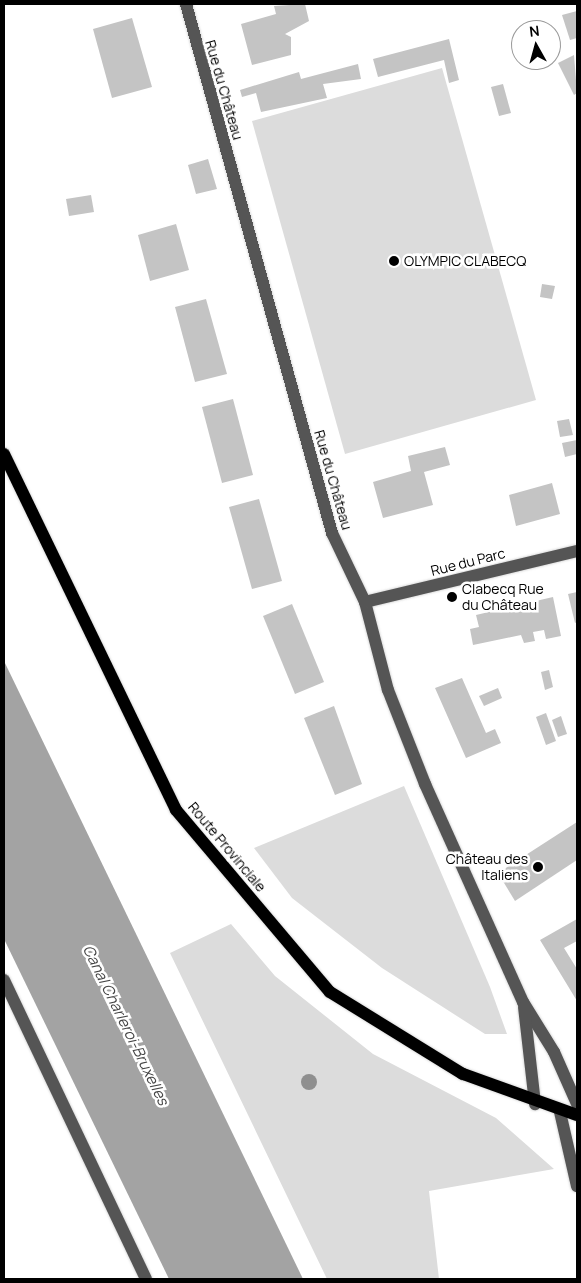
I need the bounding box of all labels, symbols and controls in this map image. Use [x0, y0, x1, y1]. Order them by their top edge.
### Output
north arrow [511, 20, 561, 70]
text: N [528, 21, 540, 41]
street label: Rue du Château [202, 38, 246, 142]
place label: OLYMPIC CLABECQ [404, 253, 526, 269]
marker: OLYMPIC CLABECQ [388, 255, 400, 267]
street label: Rue du Château [311, 428, 355, 532]
street label: Rue du Parc [429, 545, 507, 579]
place label: Clabecq Rue du Château [462, 581, 544, 614]
marker: Clabecq Rue du Château [446, 591, 458, 603]
street label: Route Provinciale [185, 799, 269, 895]
place label: Château des Italiens [446, 851, 528, 884]
marker: Château des Italiens [532, 861, 544, 873]
water label: Canal Charleroi-Bruxelles [79, 942, 173, 1108]

